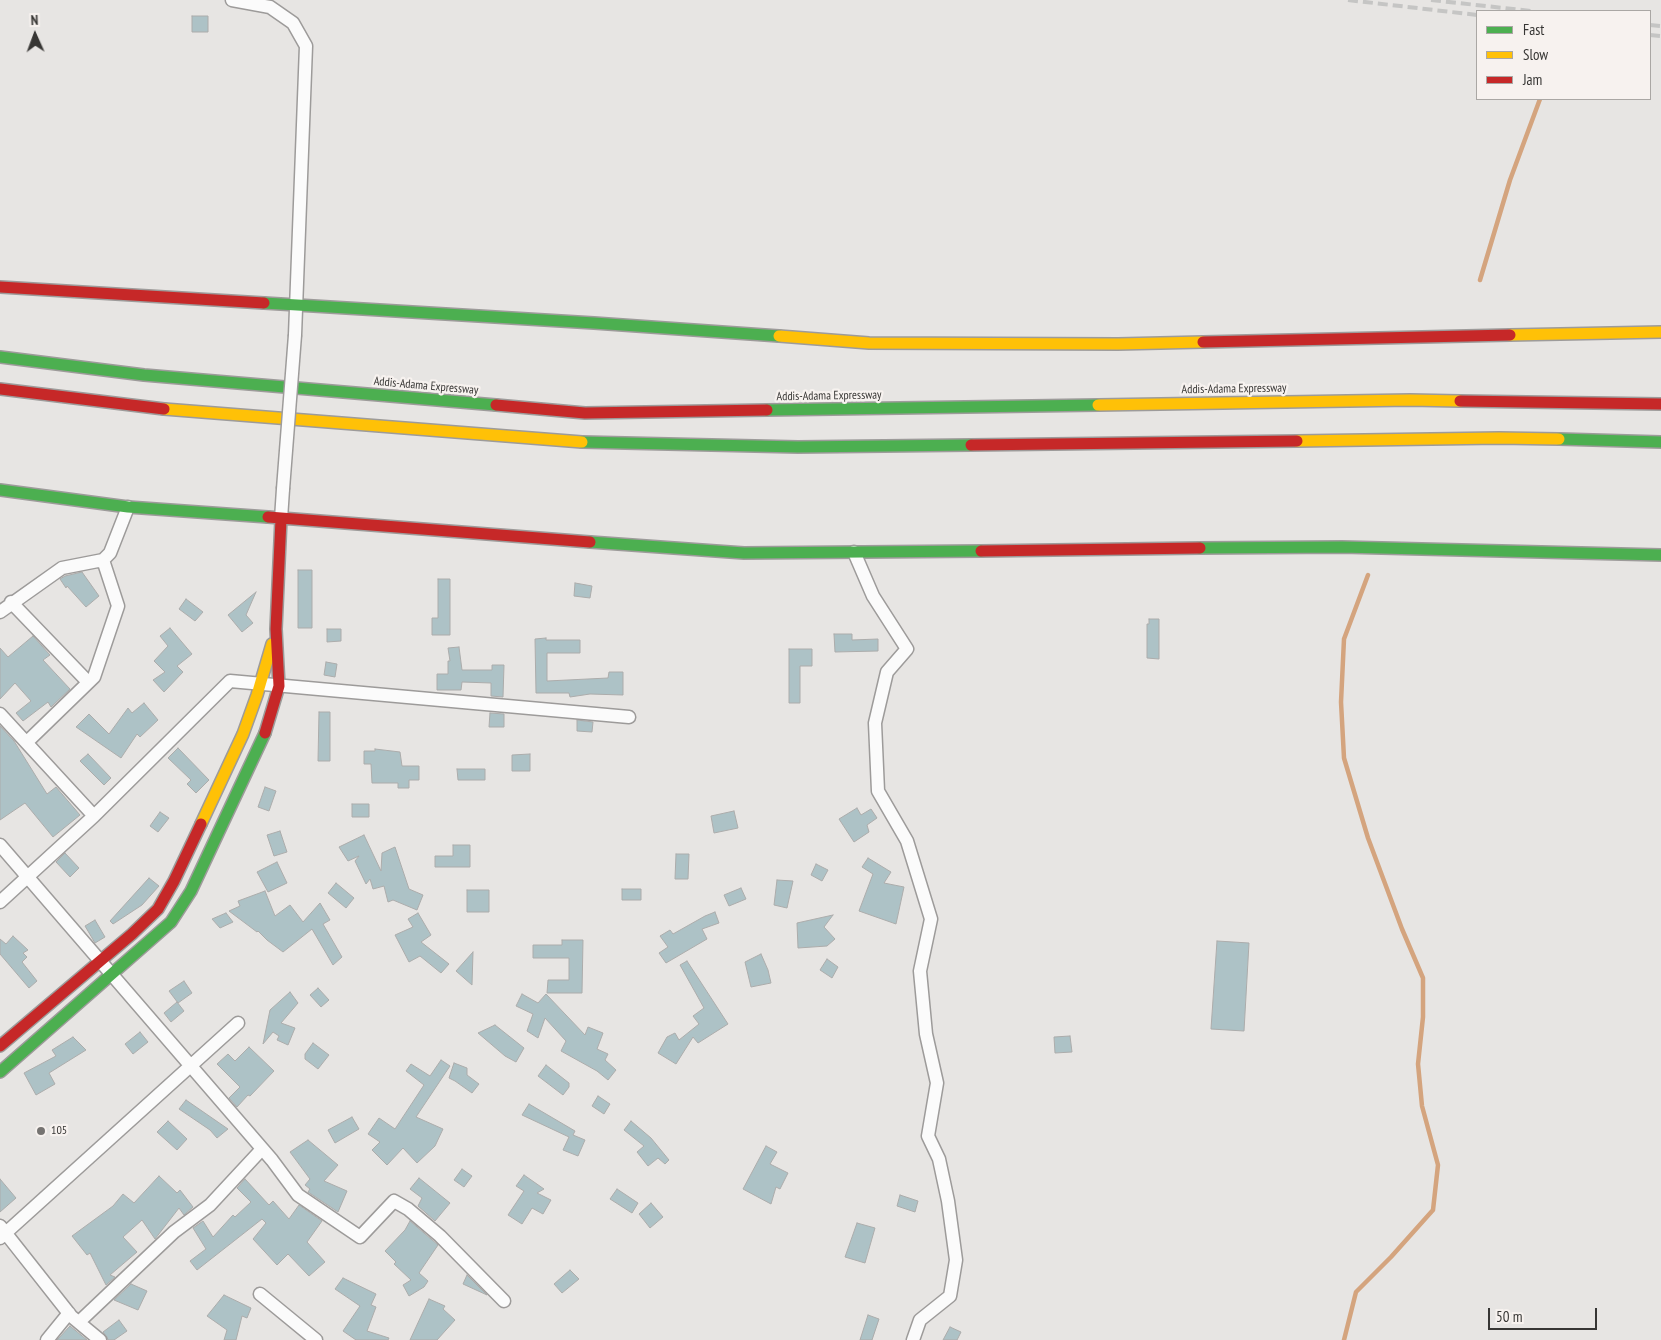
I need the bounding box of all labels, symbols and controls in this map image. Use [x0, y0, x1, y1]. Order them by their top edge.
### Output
north arrow [10, 10, 60, 60]
legend [1476, 10, 1651, 100]
text: N [30, 11, 39, 29]
text: Fast [1523, 20, 1544, 39]
text: Slow [1523, 45, 1548, 64]
text: Jam [1523, 70, 1542, 89]
street label: Addis-Adama Expressway [373, 374, 479, 398]
street label: Addis-Adama Expressway [1181, 381, 1287, 397]
street label: Addis-Adama Expressway [776, 388, 882, 404]
place label: 105 [51, 1124, 67, 1138]
marker: 105 [35, 1125, 47, 1137]
scale bar [1491, 1298, 1600, 1330]
text: 50 m [1496, 1307, 1522, 1326]

